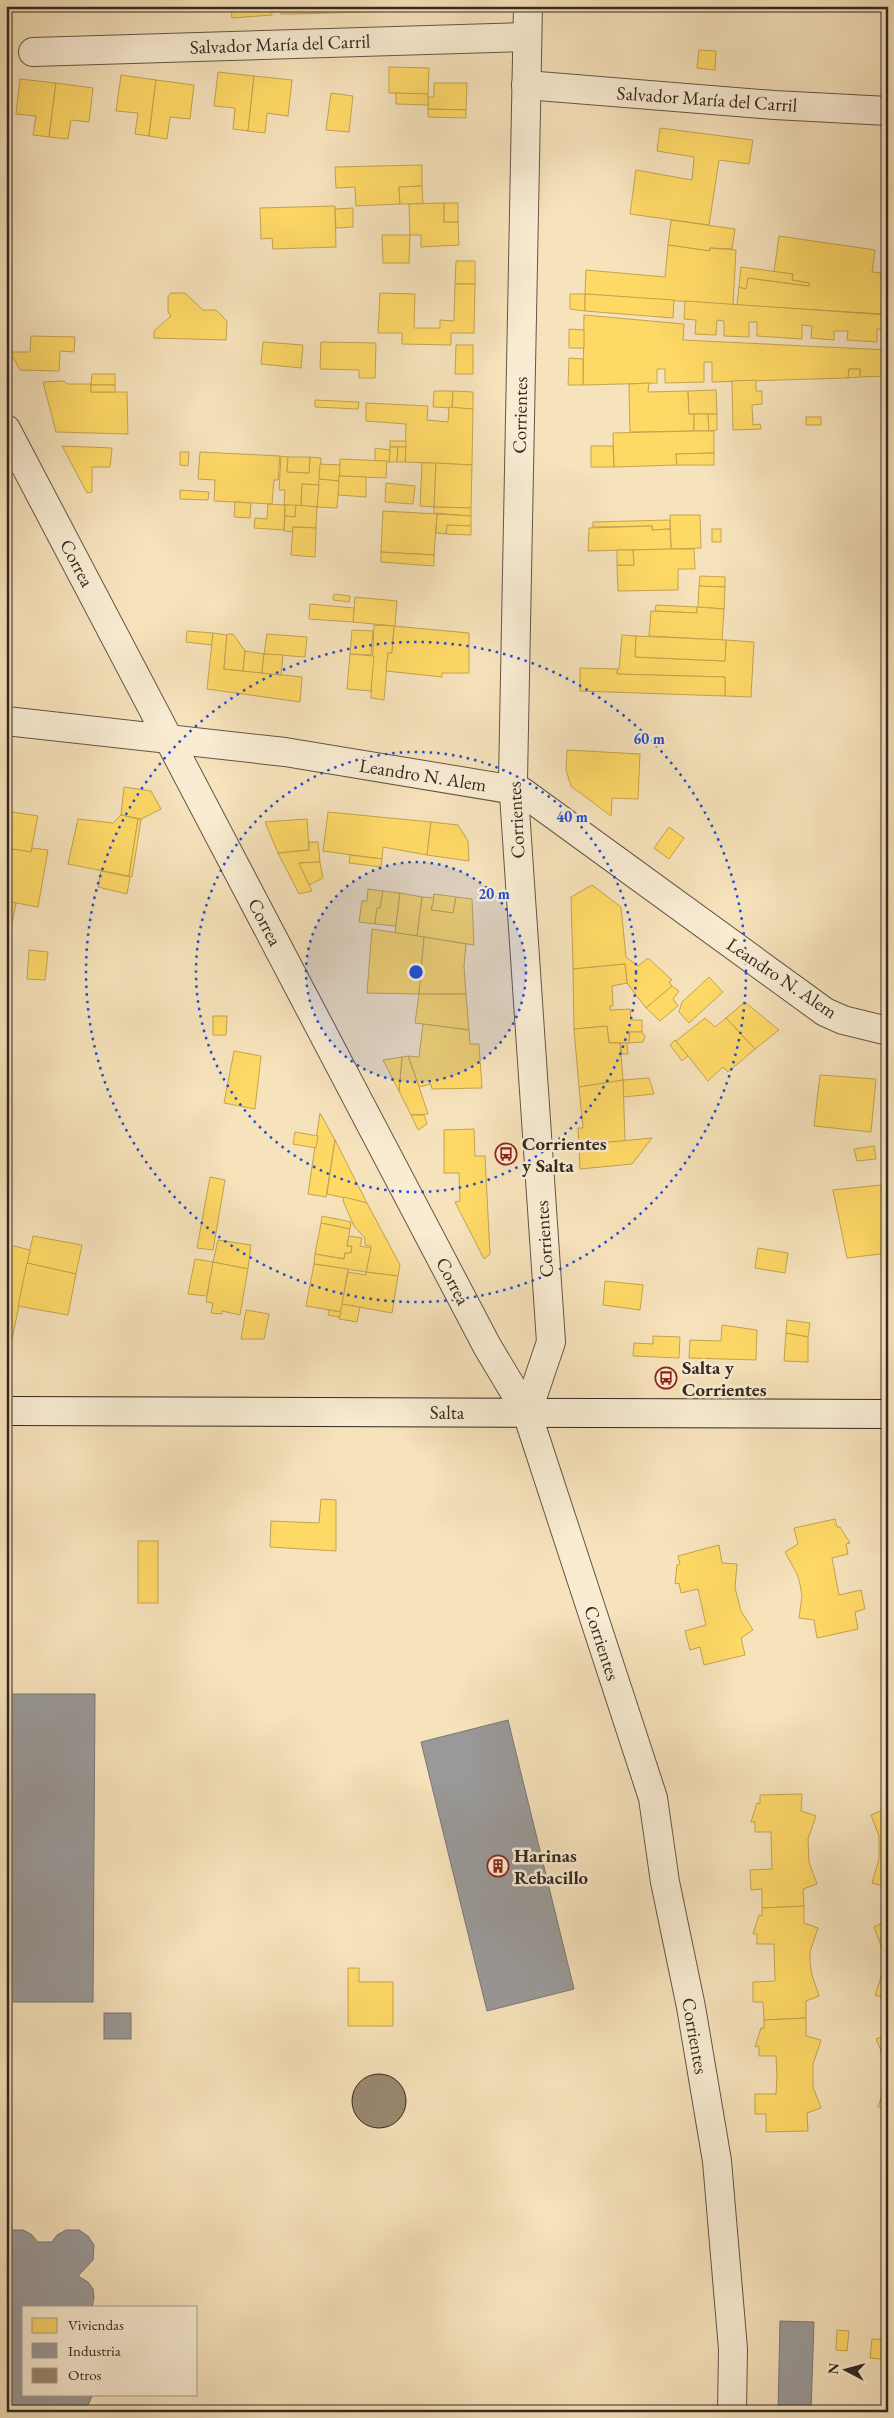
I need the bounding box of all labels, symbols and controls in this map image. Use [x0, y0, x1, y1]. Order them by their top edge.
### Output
street label: Salvador María del Carril [189, 28, 371, 60]
street label: Salvador María del Carril [616, 80, 799, 118]
street label: Corrientes [507, 376, 533, 454]
street label: Correa [54, 535, 100, 592]
text: 60 m [633, 729, 665, 748]
street label: Leandro N. Alem [358, 753, 489, 797]
street label: Corrientes [501, 781, 531, 859]
text: 40 m [556, 807, 588, 826]
text: 20 m [478, 884, 510, 903]
street label: Correa [242, 894, 288, 951]
street label: Leandro N. Alem [722, 932, 842, 1024]
centre of rings [407, 963, 425, 981]
place label: Corrientes y Salta [522, 1131, 607, 1178]
bus stop icon: Corrientes y Salta [494, 1142, 518, 1166]
street label: Corrientes [529, 1200, 559, 1278]
street label: Correa [430, 1253, 476, 1310]
place label: Salta y Corrientes [682, 1355, 767, 1402]
bus stop icon: Salta y Corrientes [654, 1366, 678, 1390]
street label: Salta [430, 1400, 465, 1425]
street label: Corrientes [578, 1602, 626, 1684]
place label: Harinas Rebacillo [514, 1843, 589, 1890]
building icon: Harinas Rebacillo [486, 1854, 510, 1878]
street label: Corrientes [676, 1996, 714, 2076]
legend [22, 2306, 198, 2396]
text: Viviendas [68, 2315, 124, 2334]
text: Industria [68, 2341, 121, 2360]
north arrow [822, 2346, 872, 2396]
text: N [824, 2361, 843, 2375]
text: Otros [68, 2365, 102, 2384]

